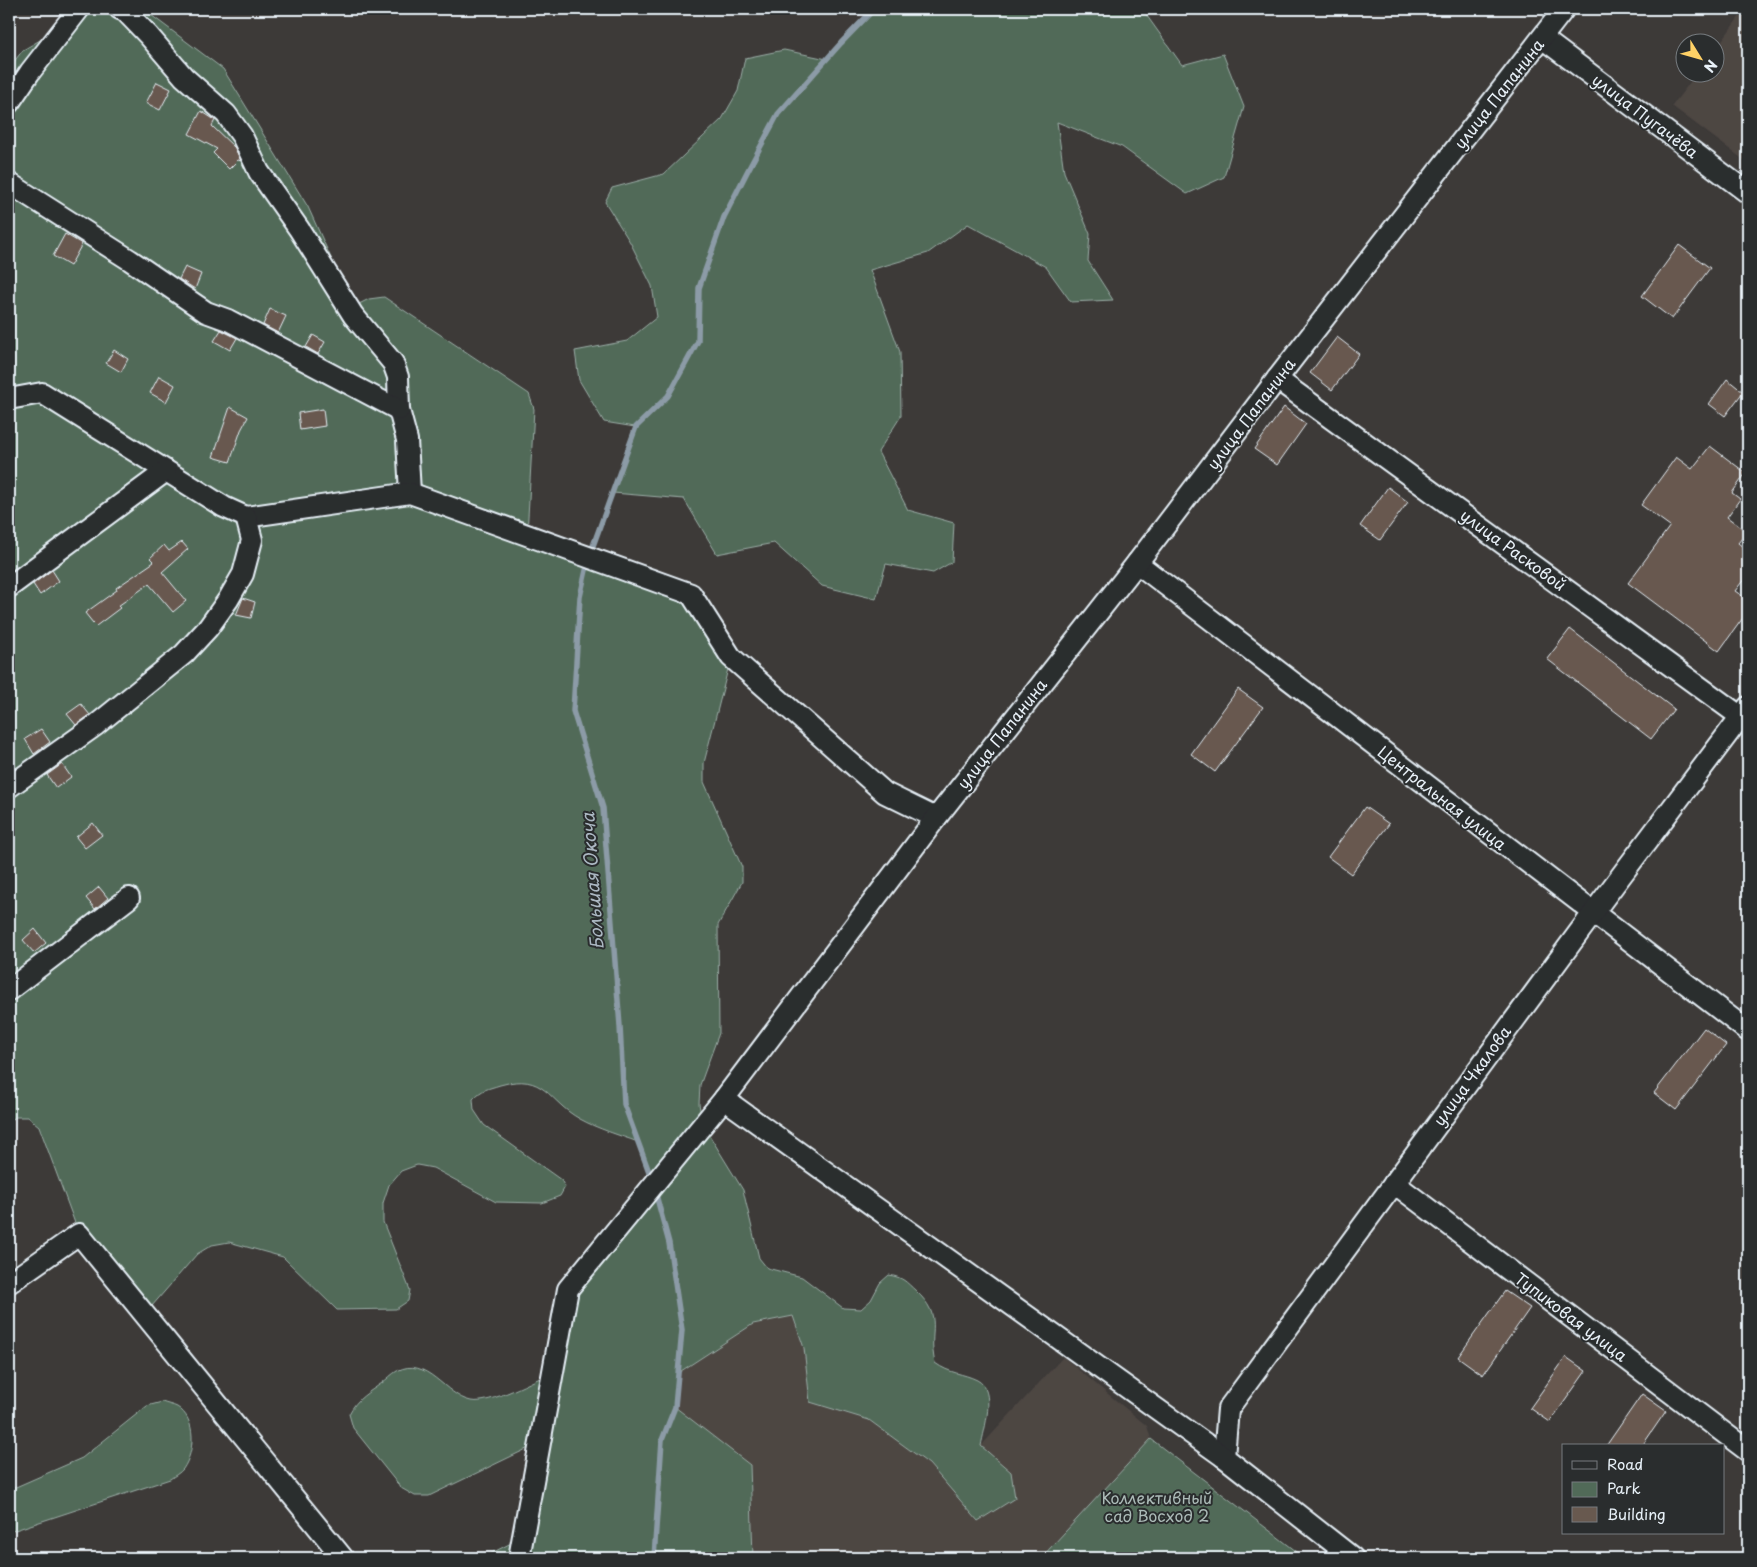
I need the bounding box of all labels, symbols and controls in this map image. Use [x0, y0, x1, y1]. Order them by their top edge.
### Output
north arrow [1674, 32, 1724, 82]
street label: улица Папанина [1447, 33, 1549, 154]
text: N [1699, 55, 1723, 77]
street label: улица Пугачёва [1587, 67, 1704, 163]
street label: улица Папанина [1200, 353, 1300, 474]
street label: улица Расковой [1456, 503, 1571, 596]
street label: улица Папанина [950, 673, 1052, 794]
street label: Центральная улица [1373, 739, 1512, 855]
water label: Большая Окоча [573, 810, 610, 951]
street label: улица Чкалова [1427, 1020, 1516, 1130]
street label: Тупиковая улица [1510, 1266, 1633, 1367]
legend [1562, 1444, 1724, 1534]
text: Road [1607, 1452, 1643, 1475]
text: Park [1607, 1476, 1641, 1499]
park label: Коллективный сад Восход 2 [1102, 1485, 1212, 1527]
text: Building [1607, 1502, 1666, 1525]

